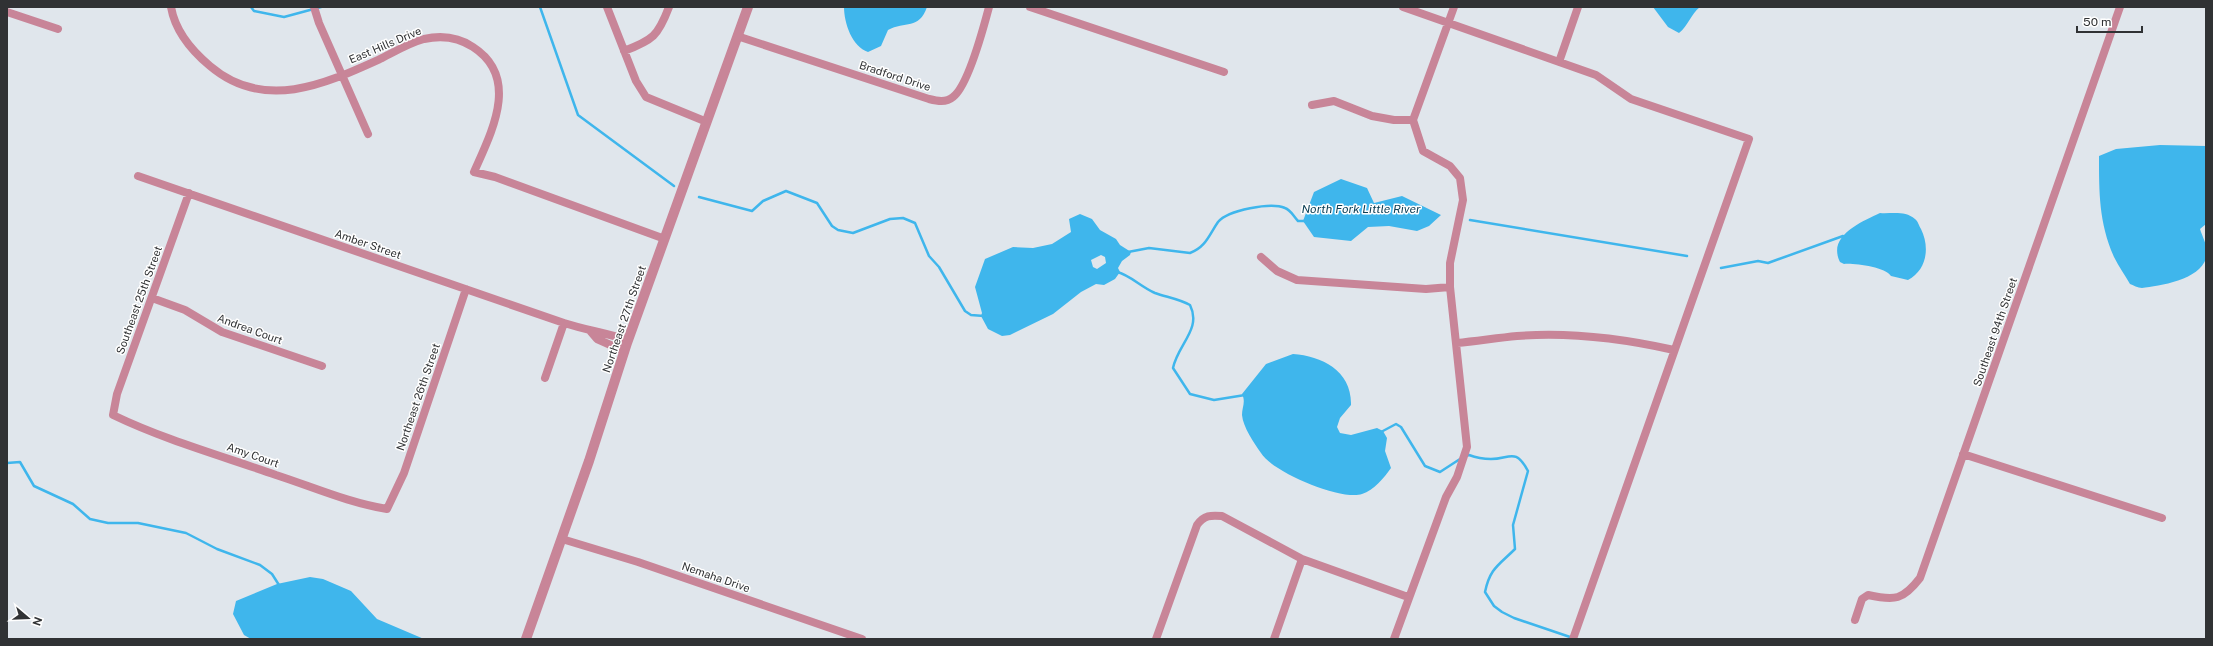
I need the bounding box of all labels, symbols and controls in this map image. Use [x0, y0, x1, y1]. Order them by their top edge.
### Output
scale bar [2077, 8, 2142, 34]
text: 50 m [2083, 15, 2111, 29]
street label: East Hills Drive [347, 24, 423, 66]
street label: Bradford Drive [858, 59, 932, 93]
water label: North Fork Little River [1301, 202, 1421, 216]
street label: Amber Street [333, 227, 403, 261]
street label: Southeast 25th Street [114, 244, 164, 356]
street label: Northeast 27th Street [600, 264, 648, 374]
street label: Southeast 94th Street [1971, 276, 2019, 388]
street label: Andrea Court [216, 312, 284, 346]
street label: Northeast 26th Street [394, 342, 442, 452]
street label: Amy Court [225, 440, 281, 470]
street label: Nemaha Drive [680, 560, 752, 594]
north arrow [8, 598, 48, 638]
text: N [30, 615, 45, 627]

